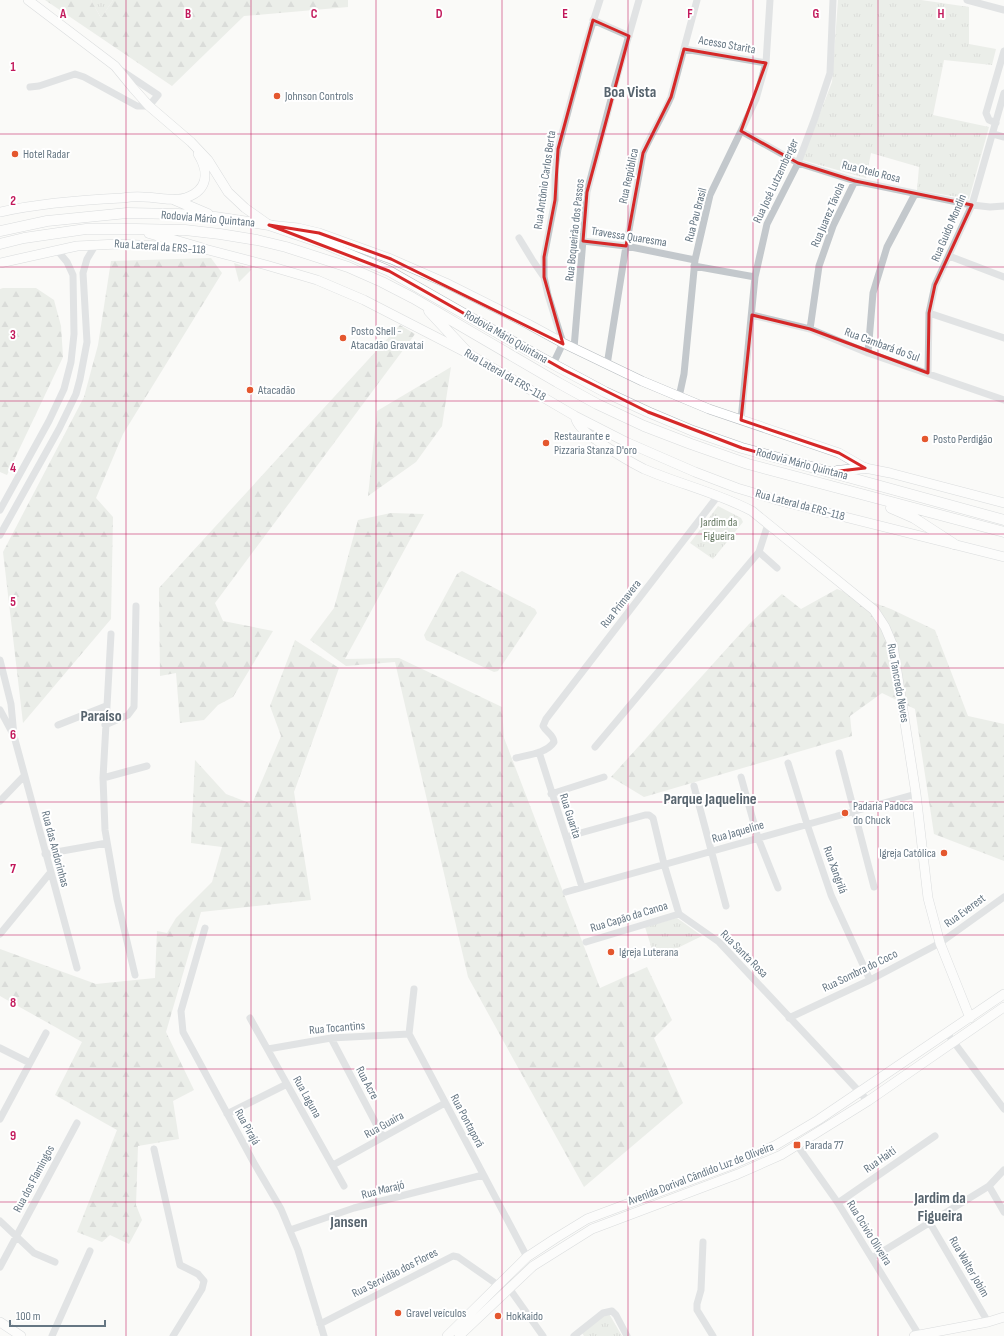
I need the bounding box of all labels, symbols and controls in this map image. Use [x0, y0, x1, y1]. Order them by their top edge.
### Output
text: A [59, 6, 67, 22]
text: B [185, 6, 191, 22]
text: C [311, 6, 318, 22]
text: D [436, 6, 443, 22]
text: E [562, 6, 568, 22]
text: F [687, 6, 693, 22]
text: G [813, 6, 820, 22]
text: H [938, 6, 945, 22]
street label: Acesso Starita [696, 32, 757, 57]
text: 1 [10, 59, 16, 75]
district label: Boa Vista [604, 83, 656, 102]
place label: Johnson Controls [284, 89, 353, 104]
marker: Johnson Controls [272, 91, 282, 101]
street label: Rua Antônio Carlos Berta [531, 129, 559, 230]
street label: Rua José Lutzemberger [750, 136, 802, 226]
place label: Hotel Radar [23, 147, 70, 162]
street label: Rua República [616, 147, 642, 205]
marker: Hotel Radar [10, 149, 20, 159]
street label: Rua Otelo Rosa [840, 157, 902, 187]
street label: Rua Boqueirão dos Passos [562, 178, 588, 282]
street label: Rua Juarez Távola [808, 180, 848, 249]
street label: Rua Pau Brasil [682, 186, 710, 244]
street label: Rua Guido Mondin [928, 192, 970, 264]
text: 2 [10, 193, 16, 209]
street label: Rodovia Mário Quintana [160, 207, 256, 231]
street label: Travessa Quaresma [590, 224, 668, 250]
street label: Rua Lateral da ERS-118 [114, 236, 206, 258]
street label: Rodovia Mário Quintana [461, 307, 551, 367]
place label: Posto Shell - Atacadão Gravataí [350, 324, 424, 353]
street label: Rua Cambará do Sul [842, 324, 922, 366]
text: 3 [10, 327, 16, 343]
marker: Posto Shell - Atacadão Gravataí [338, 333, 348, 343]
street label: Rua Lateral da ERS-118 [461, 346, 549, 404]
place label: Atacadão [257, 383, 295, 398]
marker: Atacadão [245, 385, 255, 395]
place label: Restaurante e Pizzaria Stanza D'oro [554, 429, 637, 458]
place label: Posto Perdigão [933, 432, 992, 447]
marker: Posto Perdigão [920, 434, 930, 444]
marker: Restaurante e Pizzaria Stanza D'oro [541, 438, 551, 448]
street label: Rodovia Mário Quintana [754, 445, 850, 484]
text: 4 [10, 460, 16, 476]
street label: Rua Lateral da ERS-118 [754, 486, 846, 524]
park label: Jardim da Figueira [700, 515, 738, 544]
street label: Rua Primavera [597, 577, 645, 631]
text: 5 [10, 594, 16, 610]
street label: Rua Tancredo Neves [884, 642, 912, 724]
district label: Paraíso [80, 707, 122, 726]
text: 6 [10, 727, 16, 743]
district label: Parque Jaqueline [663, 790, 757, 809]
street label: Rua Guarita [556, 792, 584, 841]
place label: Padaria Padoca do Chuck [853, 799, 914, 828]
marker: Padaria Padoca do Chuck [840, 808, 850, 818]
street label: Rua das Andorinhas [38, 809, 72, 889]
street label: Rua Jaqueline [710, 817, 766, 847]
street label: Rua Xangrilá [820, 844, 851, 896]
place label: Igreja Católica [879, 846, 936, 861]
marker: Igreja Católica [939, 848, 949, 858]
text: 7 [10, 861, 16, 877]
street label: Rua Everest [941, 891, 989, 931]
street label: Rua Capão da Canoa [588, 898, 670, 936]
street label: Rua Santa Rosa [717, 927, 771, 981]
place label: Igreja Luterana [619, 945, 679, 960]
street label: Rua Sombra do Coco [820, 946, 900, 996]
marker: Igreja Luterana [606, 947, 616, 957]
text: 8 [10, 995, 16, 1011]
street label: Rua Tocantins [308, 1018, 366, 1038]
street label: Rua Acre [352, 1064, 382, 1102]
street label: Rua Laguna [289, 1073, 325, 1121]
street label: Rua Pontaporã [447, 1092, 488, 1151]
street label: Rua Pirajá [231, 1106, 263, 1148]
street label: Rua Guaíra [362, 1108, 407, 1142]
text: 9 [10, 1128, 16, 1144]
place label: Parada 77 [805, 1138, 844, 1153]
street label: Avenida Dorival Cândido Luz de Oliveira [625, 1139, 776, 1209]
marker: Parada 77 [792, 1140, 802, 1150]
street label: Rua dos Flamingos [10, 1143, 58, 1215]
street label: Rua Haiti [861, 1144, 899, 1176]
street label: Rua Marajó [360, 1177, 406, 1203]
district label: Jardim da Figueira [913, 1189, 966, 1226]
street label: Rua Ocivio Oliveira [843, 1198, 895, 1269]
district label: Jansen [329, 1213, 368, 1232]
street label: Rua Walter Jobim [946, 1234, 993, 1300]
street label: Rua Servidão dos Flores [350, 1245, 440, 1301]
scale bar [10, 1302, 105, 1328]
place label: Gravel veículos [406, 1306, 466, 1321]
marker: Gravel veículos [393, 1308, 403, 1318]
text: 100 m [16, 1309, 41, 1324]
place label: Hokkaido [506, 1309, 543, 1324]
marker: Hokkaido [493, 1311, 503, 1321]

